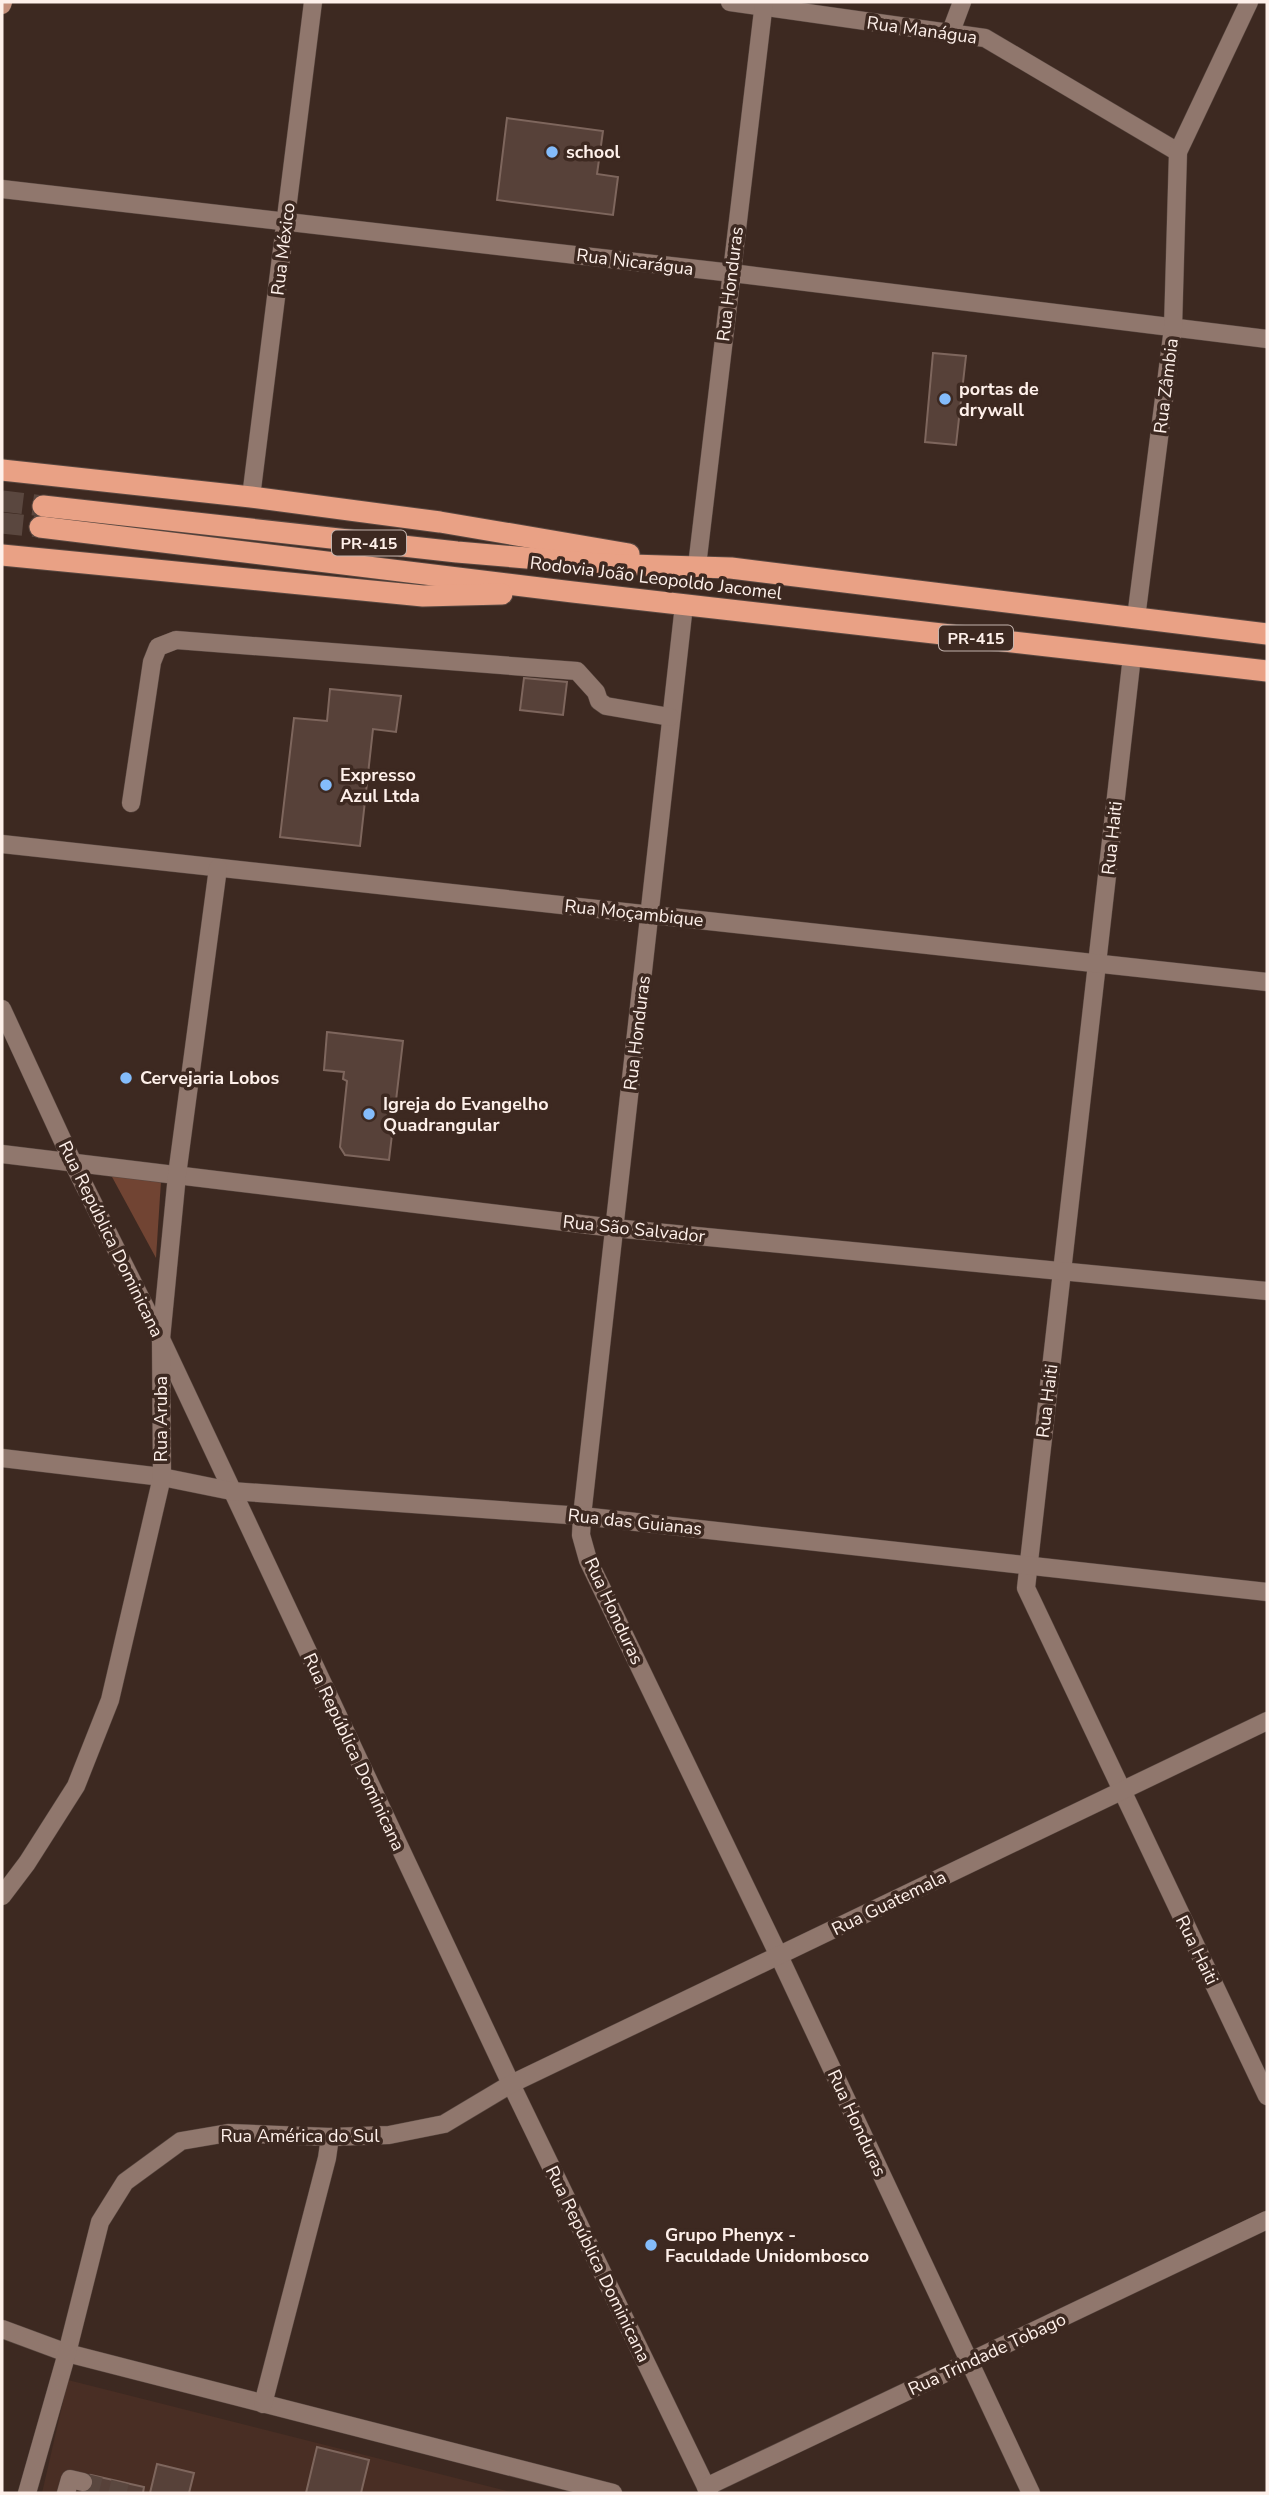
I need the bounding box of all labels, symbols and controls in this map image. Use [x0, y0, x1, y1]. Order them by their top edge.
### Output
street label: Rua Manágua [865, 10, 979, 50]
place label: school [566, 140, 621, 164]
marker: school [544, 144, 560, 160]
street label: Rua México [265, 201, 301, 297]
street label: Rua Honduras [711, 225, 749, 343]
street label: Rua Nicarágua [575, 243, 695, 281]
street label: Rua Zâmbia [1148, 337, 1184, 435]
place label: portas de drywall [959, 377, 1039, 422]
marker: portas de drywall [937, 391, 953, 407]
road number: PR-415 [332, 530, 406, 556]
street label: Rodovia João Leopoldo Jacomel [529, 551, 784, 605]
road number: PR-415 [939, 625, 1013, 650]
place label: Expresso Azul Ltda [340, 763, 420, 808]
marker: Expresso Azul Ltda [318, 777, 334, 793]
street label: Rua Haiti [1096, 800, 1128, 876]
street label: Rua Moçambique [563, 894, 705, 932]
street label: Rua Honduras [618, 974, 656, 1092]
place label: Cervejaria Lobos [140, 1066, 279, 1090]
marker: Cervejaria Lobos [118, 1070, 134, 1086]
place label: Igreja do Evangelho Quadrangular [383, 1092, 549, 1137]
marker: Igreja do Evangelho Quadrangular [361, 1106, 377, 1122]
street label: Rua República Dominicana [53, 1137, 169, 1341]
street label: Rua São Salvador [562, 1210, 707, 1248]
street label: Rua Haiti [1031, 1363, 1063, 1439]
street label: Rua Aruba [149, 1376, 173, 1462]
street label: Rua das Guianas [567, 1503, 703, 1541]
street label: Rua Honduras [579, 1554, 649, 1668]
street label: Rua República Dominicana [298, 1649, 410, 1855]
street label: Rua Guatemala [828, 1865, 950, 1941]
street label: Rua Haiti [1170, 1911, 1224, 1989]
street label: Rua Honduras [822, 2066, 892, 2180]
street label: Rua América do Sul [220, 2124, 380, 2148]
street label: Rua República Dominicana [540, 2162, 656, 2366]
place label: Grupo Phenyx - Faculdade Unidombosco [665, 2223, 869, 2268]
marker: Grupo Phenyx - Faculdade Unidombosco [643, 2237, 659, 2253]
street label: Rua Trindade Tobago [904, 2307, 1070, 2401]

